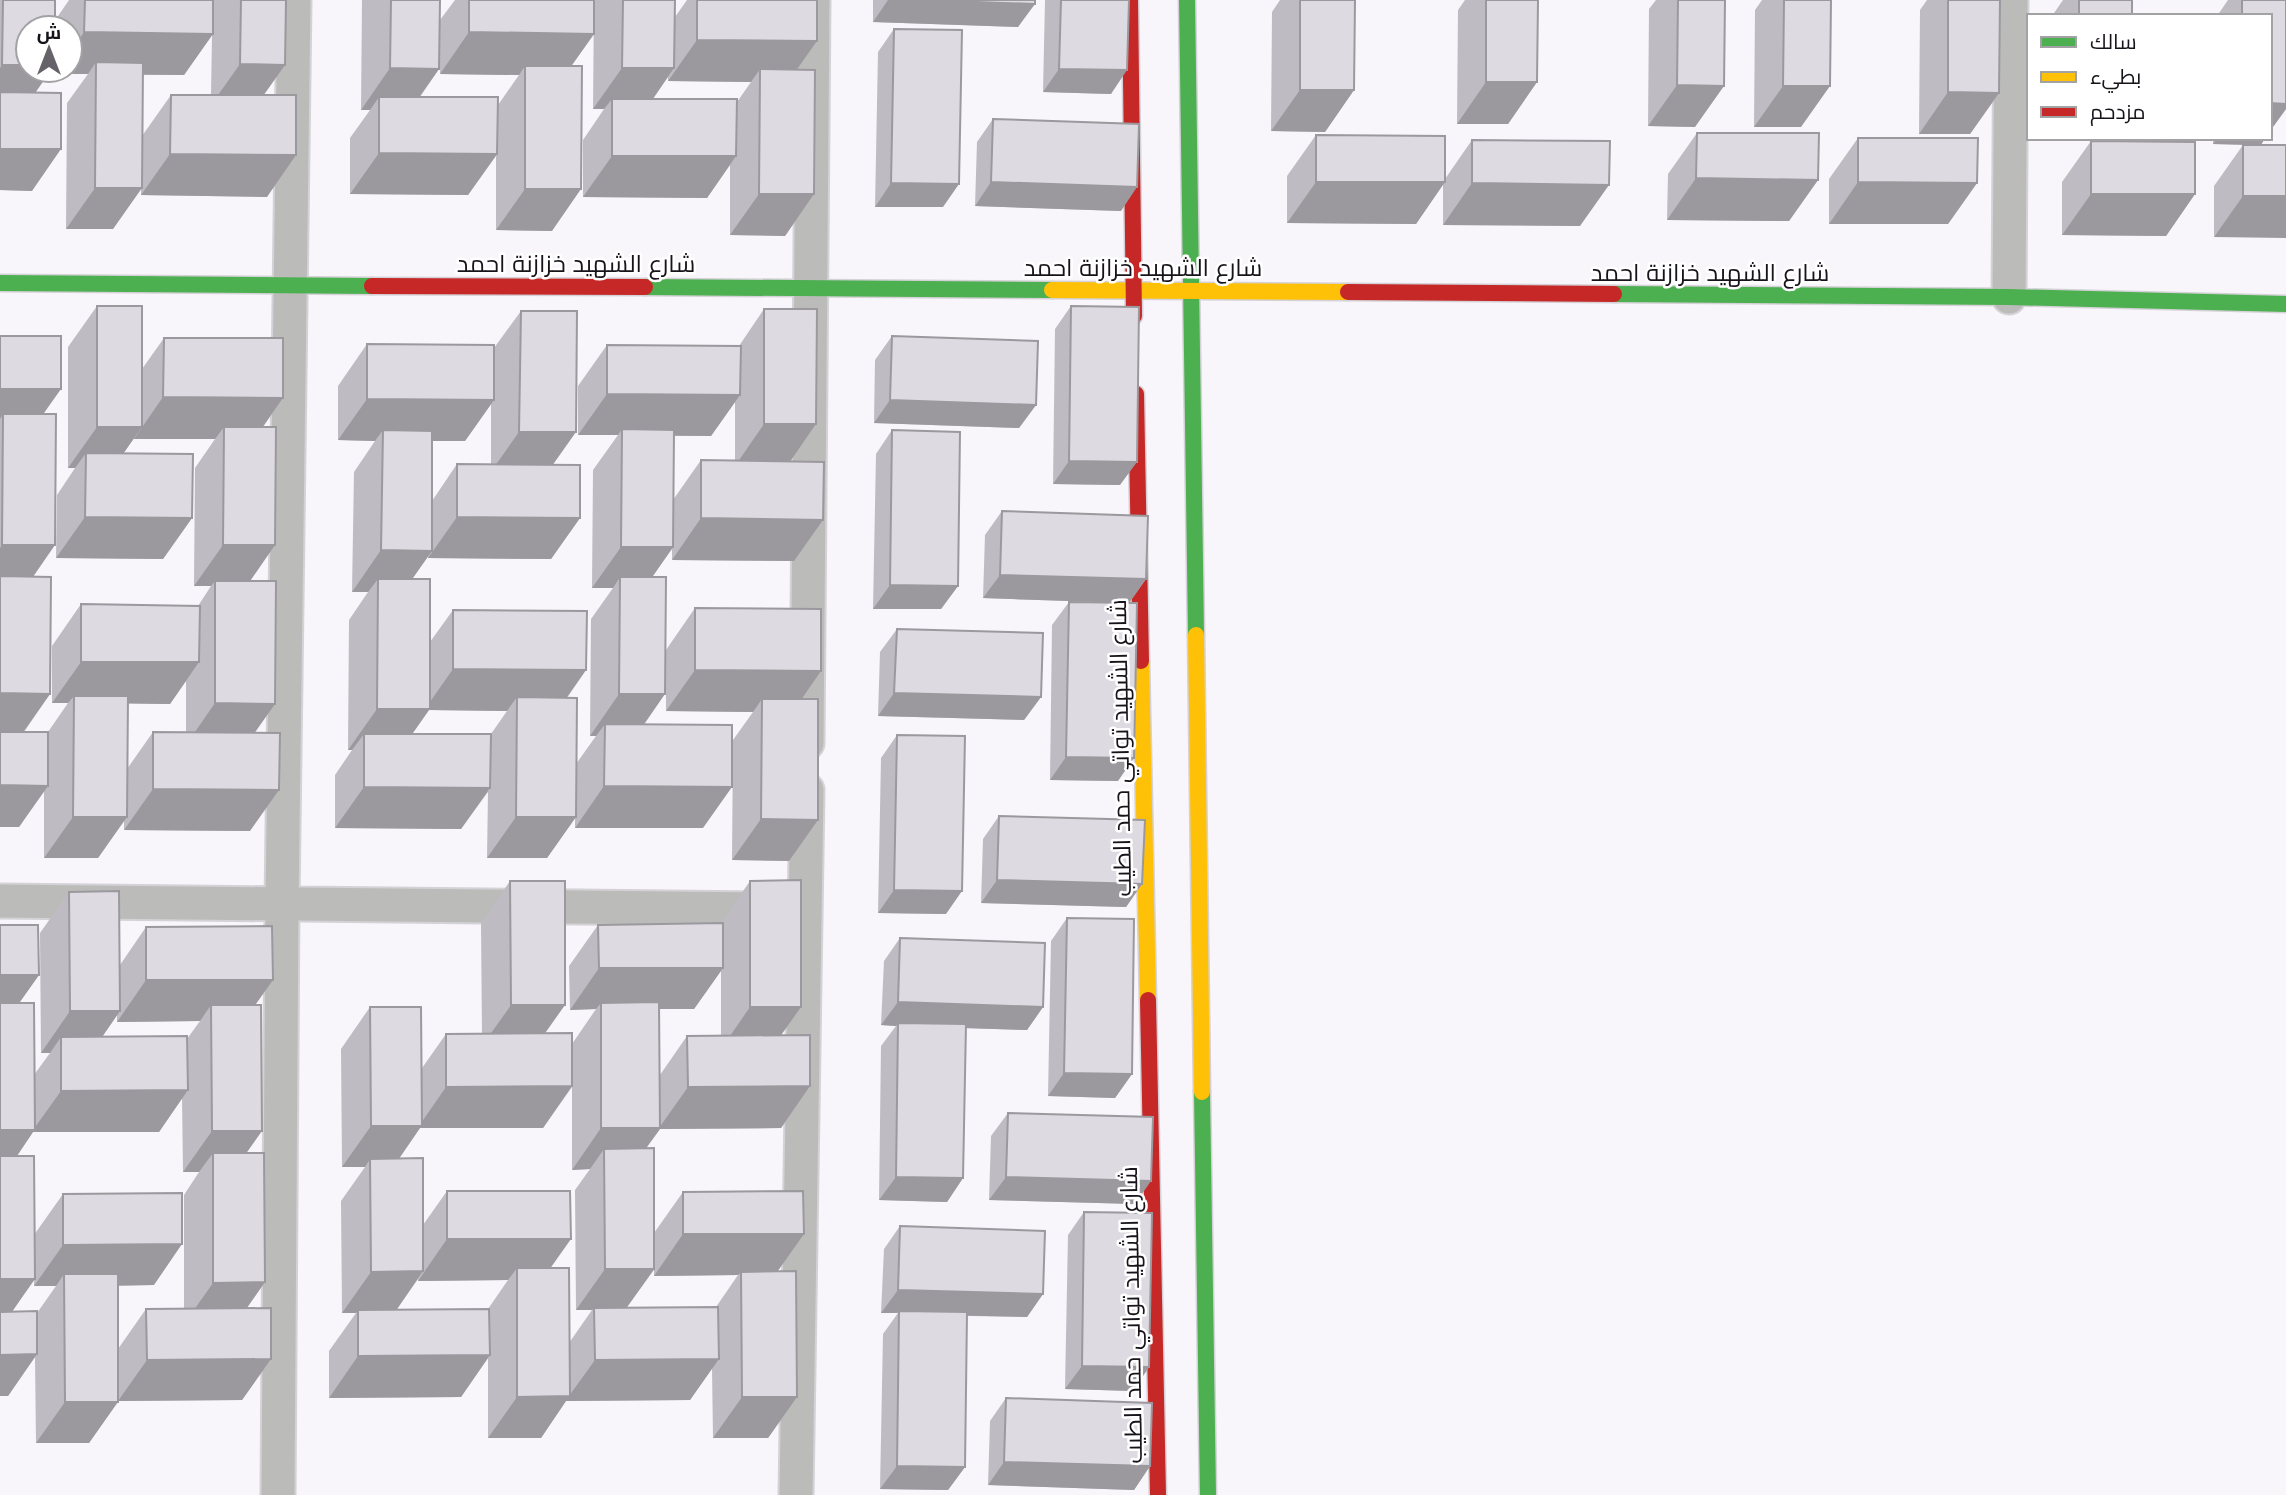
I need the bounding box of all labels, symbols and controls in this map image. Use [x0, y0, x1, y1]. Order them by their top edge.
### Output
north arrow [14, 14, 84, 84]
legend [2027, 14, 2272, 140]
text: ش [37, 21, 61, 44]
text: سالك [2090, 29, 2137, 54]
text: بطيء [2090, 64, 2141, 93]
text: مزدحم [2090, 99, 2145, 126]
street label: شارع الشهيد خزازنة احمد [457, 249, 695, 280]
street label: شارع الشهيد خزازنة احمد [1024, 253, 1262, 284]
street label: شارع الشهيد خزازنة احمد [1591, 258, 1829, 289]
street label: شارع الشهيد تواتي حمد الطيب [1103, 599, 1142, 897]
street label: شارع الشهيد تواتي حمد الطيب [1114, 1166, 1153, 1464]

